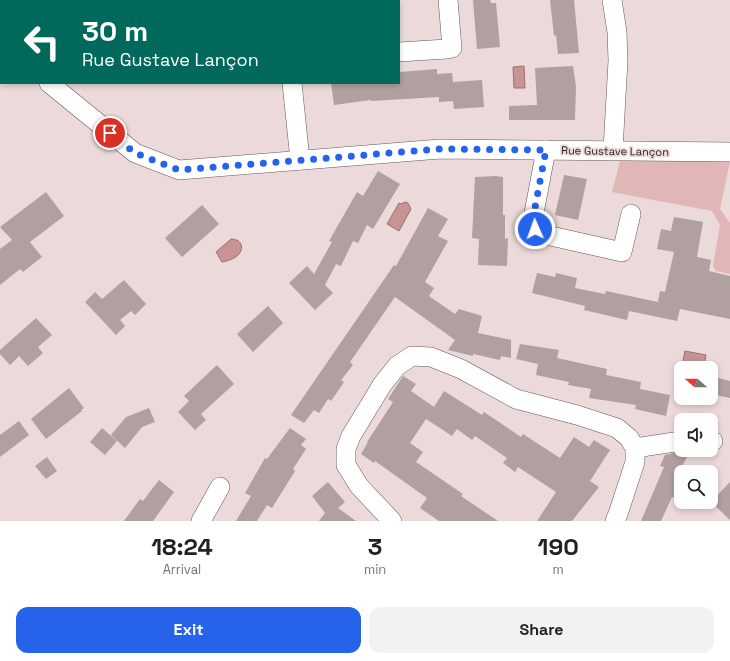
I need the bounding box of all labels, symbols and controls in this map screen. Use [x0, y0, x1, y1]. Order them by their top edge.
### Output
text: 30 m [82, 13, 148, 49]
icon: left [16, 16, 68, 68]
text: Rue Gustave Lançon [82, 48, 259, 71]
pin [93, 116, 127, 150]
icon: arrive [99, 122, 121, 144]
street label: Rue Gustave Lançon [561, 143, 669, 159]
position arrow [514, 208, 556, 250]
north arrow [674, 361, 718, 405]
map controls [674, 361, 718, 509]
button: sound [674, 413, 718, 457]
button: search [674, 465, 718, 509]
text: 18:24 [151, 531, 213, 562]
text: 3 [368, 531, 382, 562]
text: 190 [538, 531, 579, 562]
text: Arrival [163, 561, 201, 578]
text: min [364, 561, 386, 578]
text: m [553, 561, 564, 578]
button: Exit [16, 607, 361, 653]
button: Share [369, 607, 714, 653]

